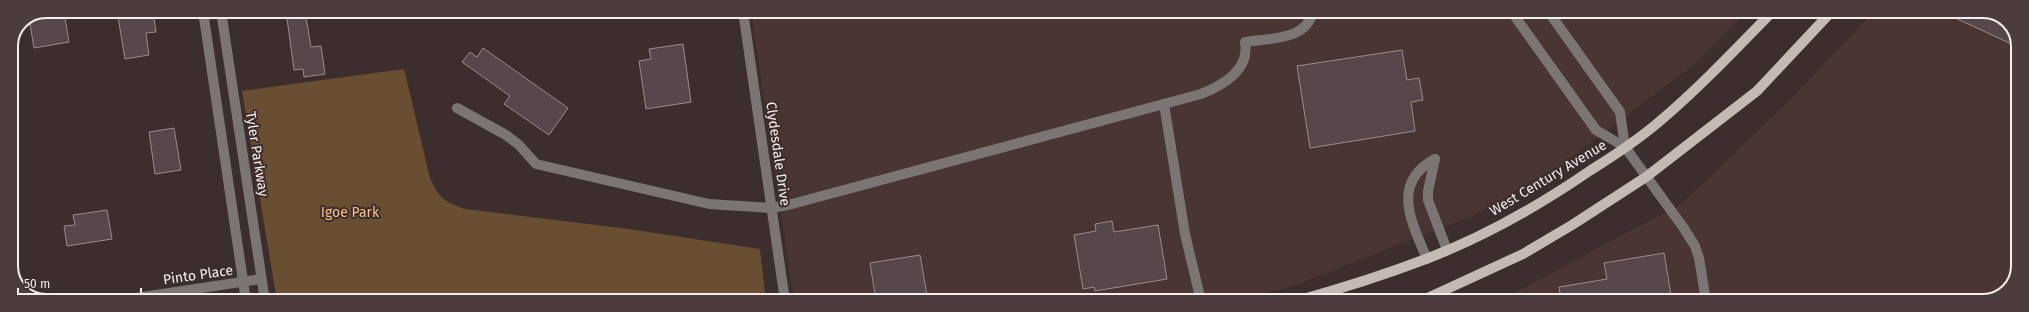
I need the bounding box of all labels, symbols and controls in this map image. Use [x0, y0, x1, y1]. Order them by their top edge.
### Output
street label: Clydesdale Drive [762, 101, 794, 207]
street label: Tyler Parkway [242, 110, 272, 198]
street label: West Century Avenue [1486, 136, 1610, 220]
park label: Igoe Park [321, 204, 380, 221]
street label: Pinto Place [162, 262, 234, 288]
scale bar [18, 270, 141, 296]
text: 50 m [24, 277, 50, 291]

